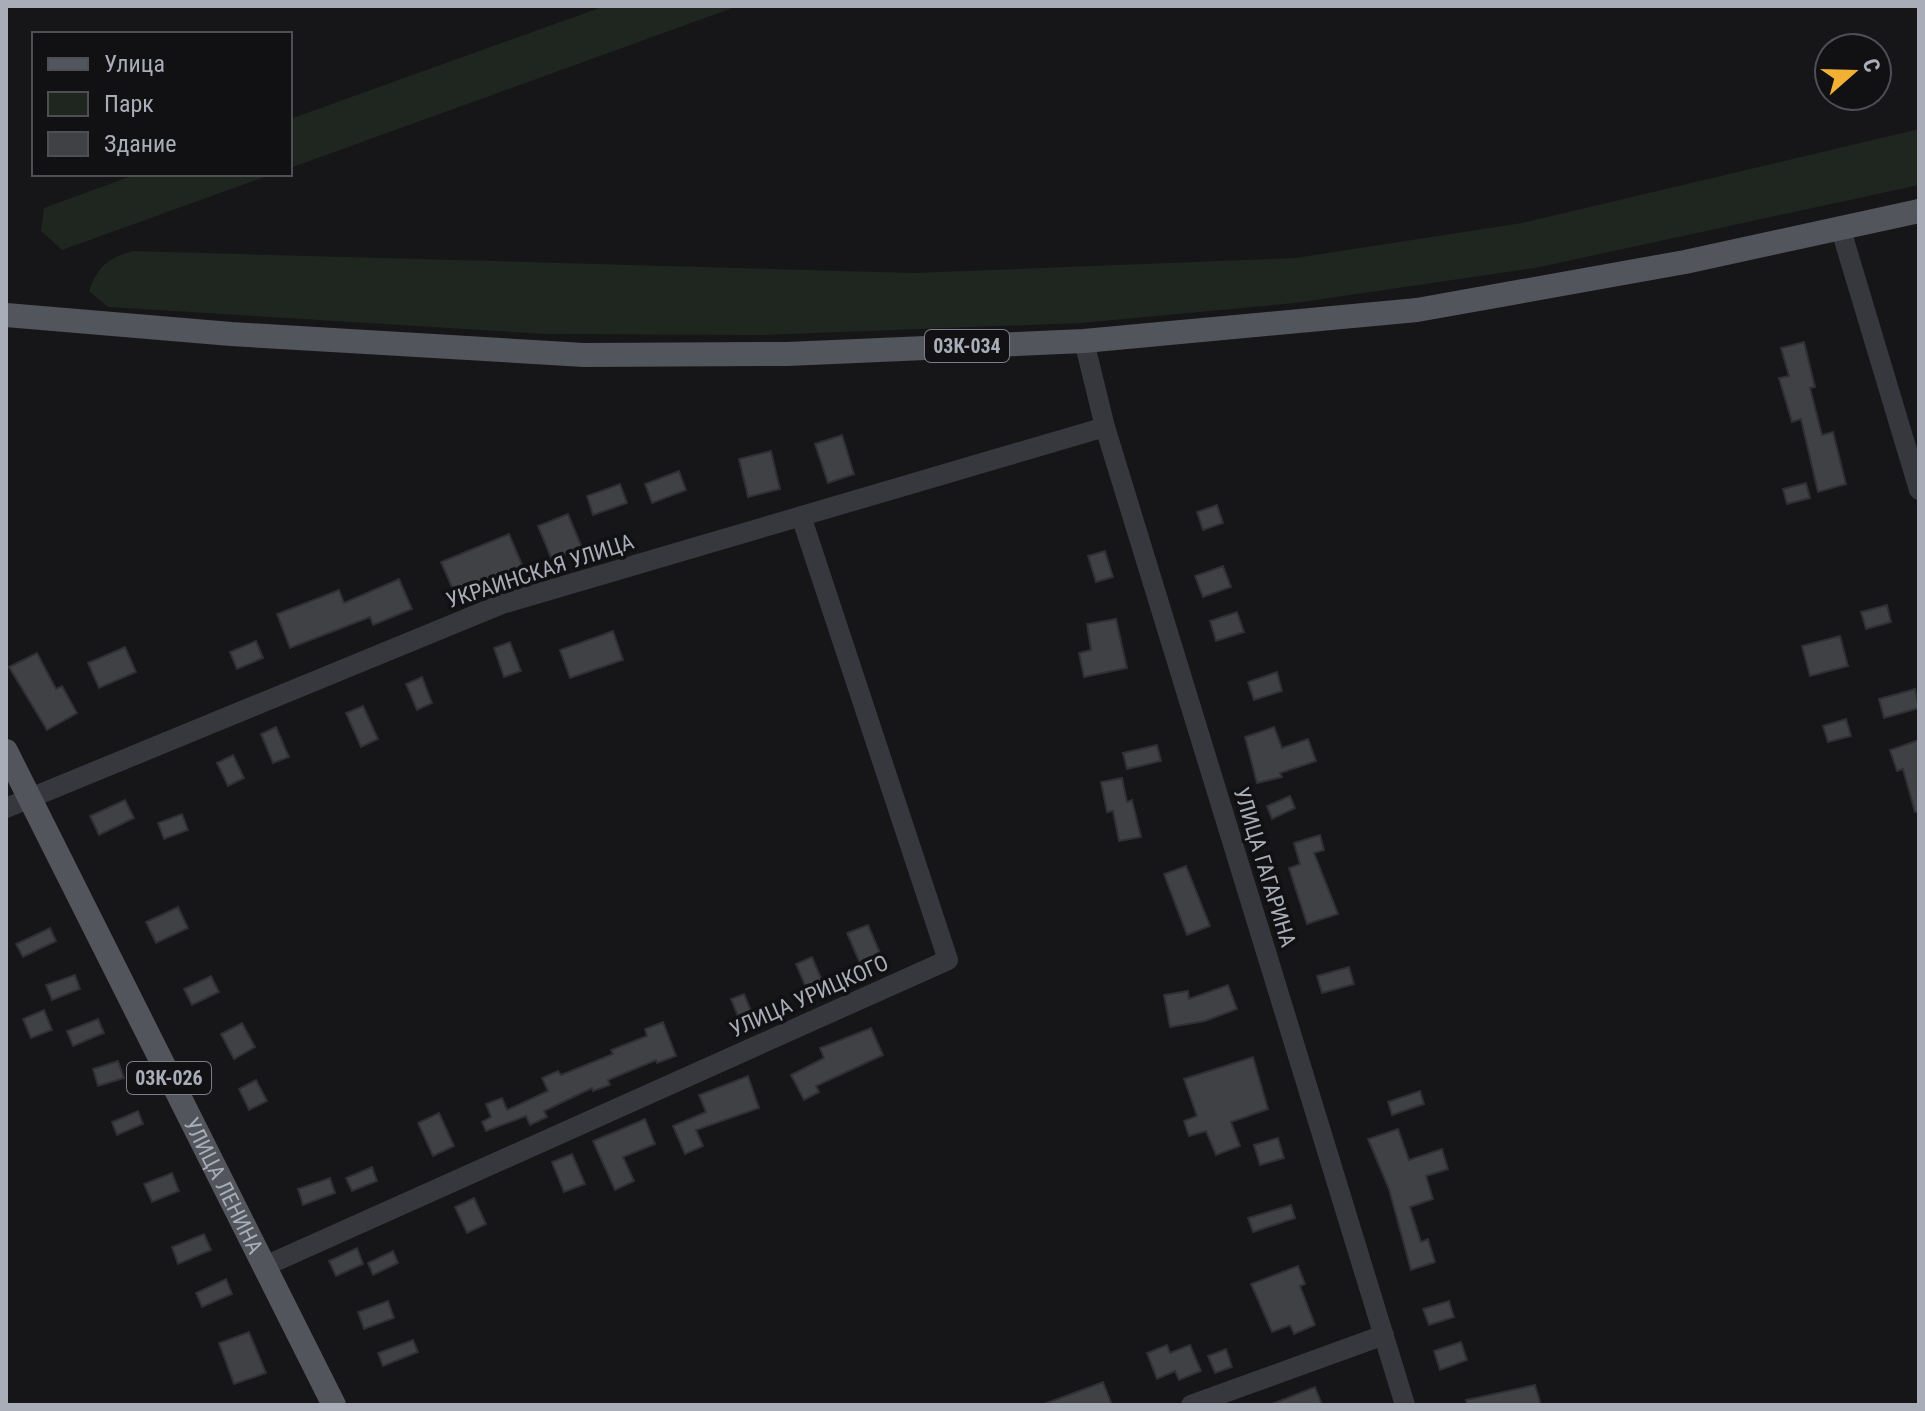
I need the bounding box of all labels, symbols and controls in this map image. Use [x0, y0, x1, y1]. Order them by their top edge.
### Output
legend [32, 32, 292, 176]
north arrow [1813, 32, 1893, 112]
text: Улица [104, 50, 165, 78]
text: С [1857, 55, 1885, 76]
text: Парк [104, 90, 154, 118]
text: Здание [104, 130, 176, 158]
road number: 03К-034 [925, 330, 1009, 362]
street label: УКРАИНСКАЯ УЛИЦА [443, 529, 637, 613]
street label: УЛИЦА ГАГАРИНА [1229, 784, 1301, 950]
street label: УЛИЦА УРИЦКОГО [726, 950, 892, 1042]
road number: 03К-026 [127, 1062, 211, 1094]
street label: УЛИЦА ЛЕНИНА [179, 1113, 269, 1258]

